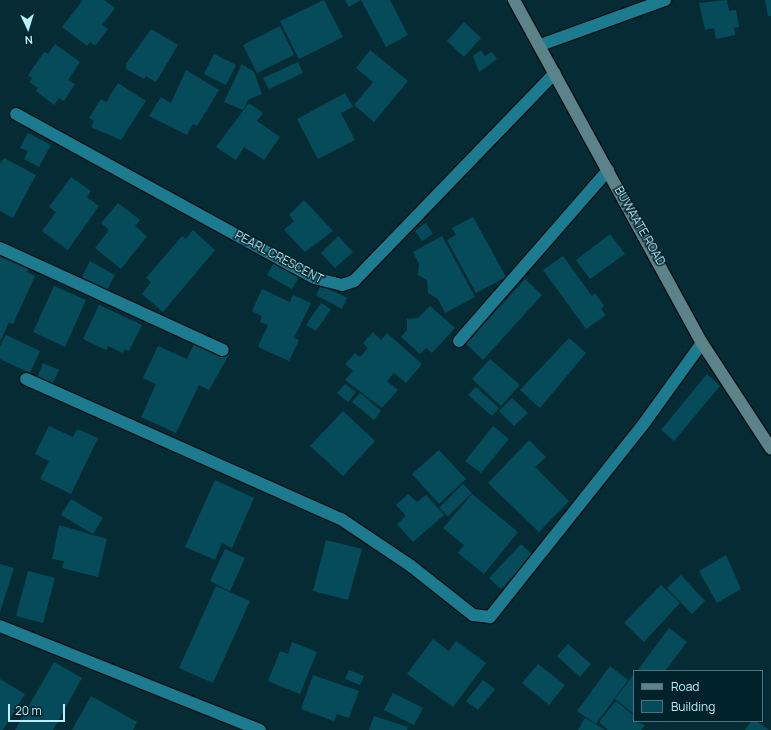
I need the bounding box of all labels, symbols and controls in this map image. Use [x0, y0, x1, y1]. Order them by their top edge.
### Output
north arrow [8, 8, 48, 48]
text: N [24, 33, 33, 48]
street label: BUWAATE ROAD [611, 184, 669, 268]
street label: PEARL CRESCENT [232, 227, 326, 287]
legend [633, 670, 763, 722]
text: Road [671, 678, 699, 695]
scale bar [10, 696, 67, 722]
text: Building [671, 698, 715, 715]
text: 20 m [15, 702, 42, 719]

